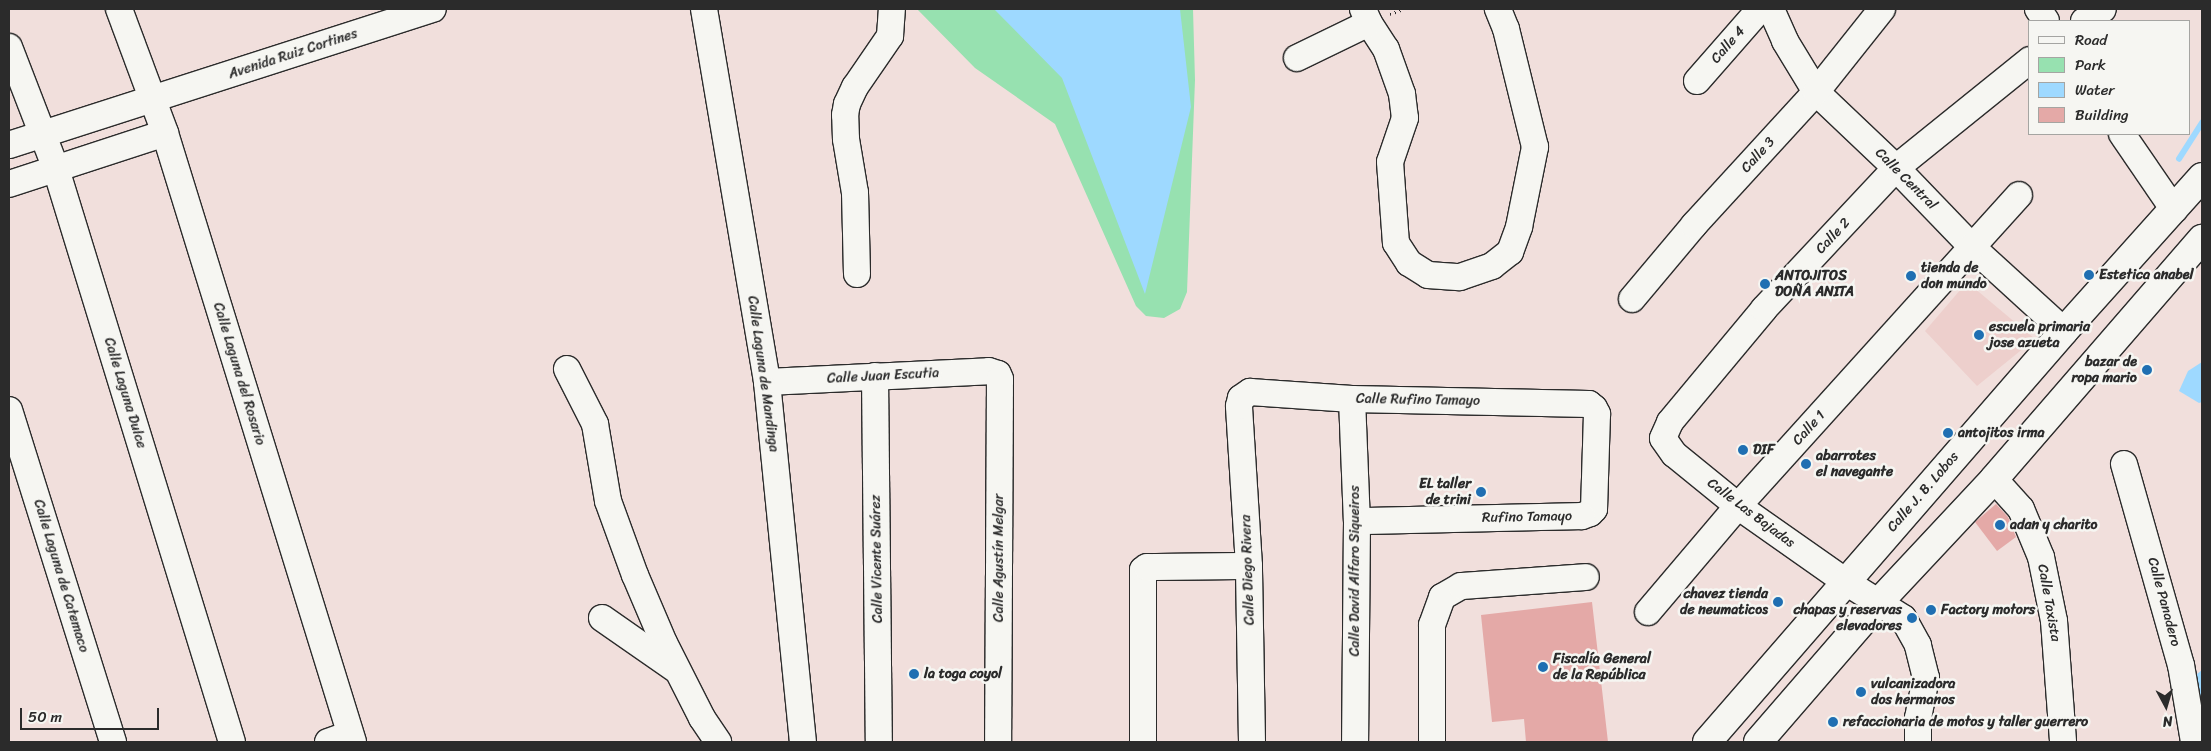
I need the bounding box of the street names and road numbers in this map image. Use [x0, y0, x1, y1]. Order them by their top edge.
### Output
street label: Calle 4 [1707, 23, 1749, 67]
street label: Avenida Ruiz Cortines [226, 25, 360, 83]
street label: Calle 3 [1738, 134, 1778, 176]
street label: Calle Central [1871, 144, 1941, 214]
street label: Calle 2 [1812, 215, 1854, 257]
street label: Calle Laguna de Mandinga [744, 295, 782, 453]
street label: Calle Laguna del Rosario [209, 300, 269, 448]
street label: Calle Laguna Dulce [100, 336, 150, 450]
street label: Calle Juan Escutia [827, 365, 939, 387]
street label: Calle Rufino Tamayo [1355, 391, 1481, 409]
street label: Calle 1 [1789, 407, 1829, 449]
street label: Calle J. B. Lobos [1884, 449, 1962, 535]
street label: Calle Las Bajadas [1704, 474, 1798, 552]
street label: Calle David Alfaro Siqueiros [1347, 486, 1363, 656]
street label: Calle Agustín Melgar [991, 494, 1007, 622]
street label: Calle Vicente Suárez [867, 495, 887, 623]
street label: Calle Laguna de Catemaco [30, 497, 92, 655]
street label: Rufino Tamayo [1482, 508, 1572, 526]
street label: Calle Diego Rivera [1238, 514, 1258, 626]
street label: Calle Panadero [2144, 556, 2184, 648]
street label: Calle Taxista [2034, 563, 2064, 643]

